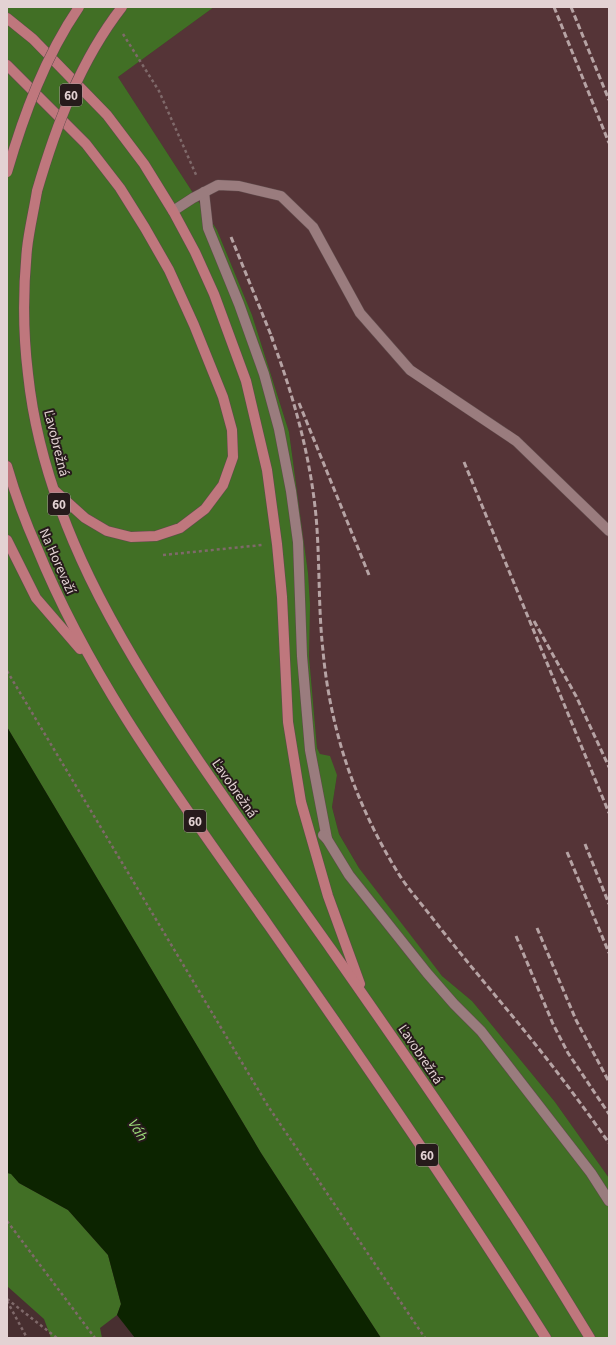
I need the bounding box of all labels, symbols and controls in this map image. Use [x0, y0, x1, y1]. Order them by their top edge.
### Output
road number: 60 [60, 84, 82, 106]
street label: Ľavobrežná [38, 408, 74, 479]
road number: 60 [48, 493, 70, 515]
street label: Na Horevaží [34, 525, 81, 598]
street label: Ľavobrežná [206, 755, 262, 822]
road number: 60 [184, 810, 206, 832]
street label: Ľavobrežná [393, 1021, 447, 1088]
water label: Váh [123, 1115, 153, 1146]
road number: 60 [416, 1144, 438, 1166]

